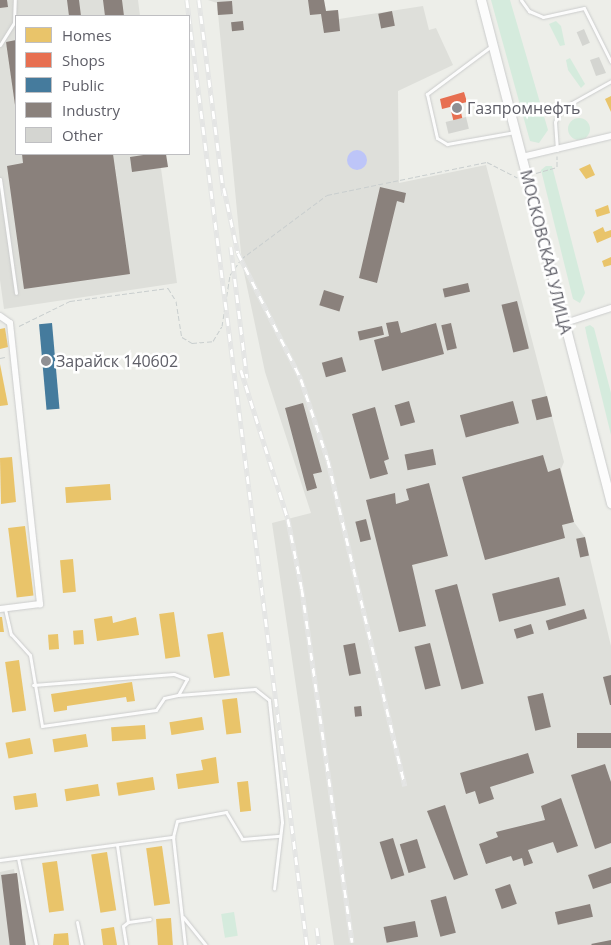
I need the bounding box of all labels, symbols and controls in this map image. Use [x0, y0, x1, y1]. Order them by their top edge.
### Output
legend [15, 15, 190, 155]
text: Homes [62, 25, 112, 45]
text: Shops [62, 50, 105, 70]
text: Public [62, 75, 104, 95]
place label: Газпромнефть [467, 98, 581, 118]
text: Industry [62, 100, 120, 120]
marker: Газпромнефть [451, 102, 463, 114]
text: Other [62, 125, 103, 145]
street label: МОСКОВСКАЯ УЛИЦА [516, 168, 576, 336]
place label: Зарайск 140602 [56, 351, 178, 371]
marker: Зарайск 140602 [40, 355, 52, 367]

